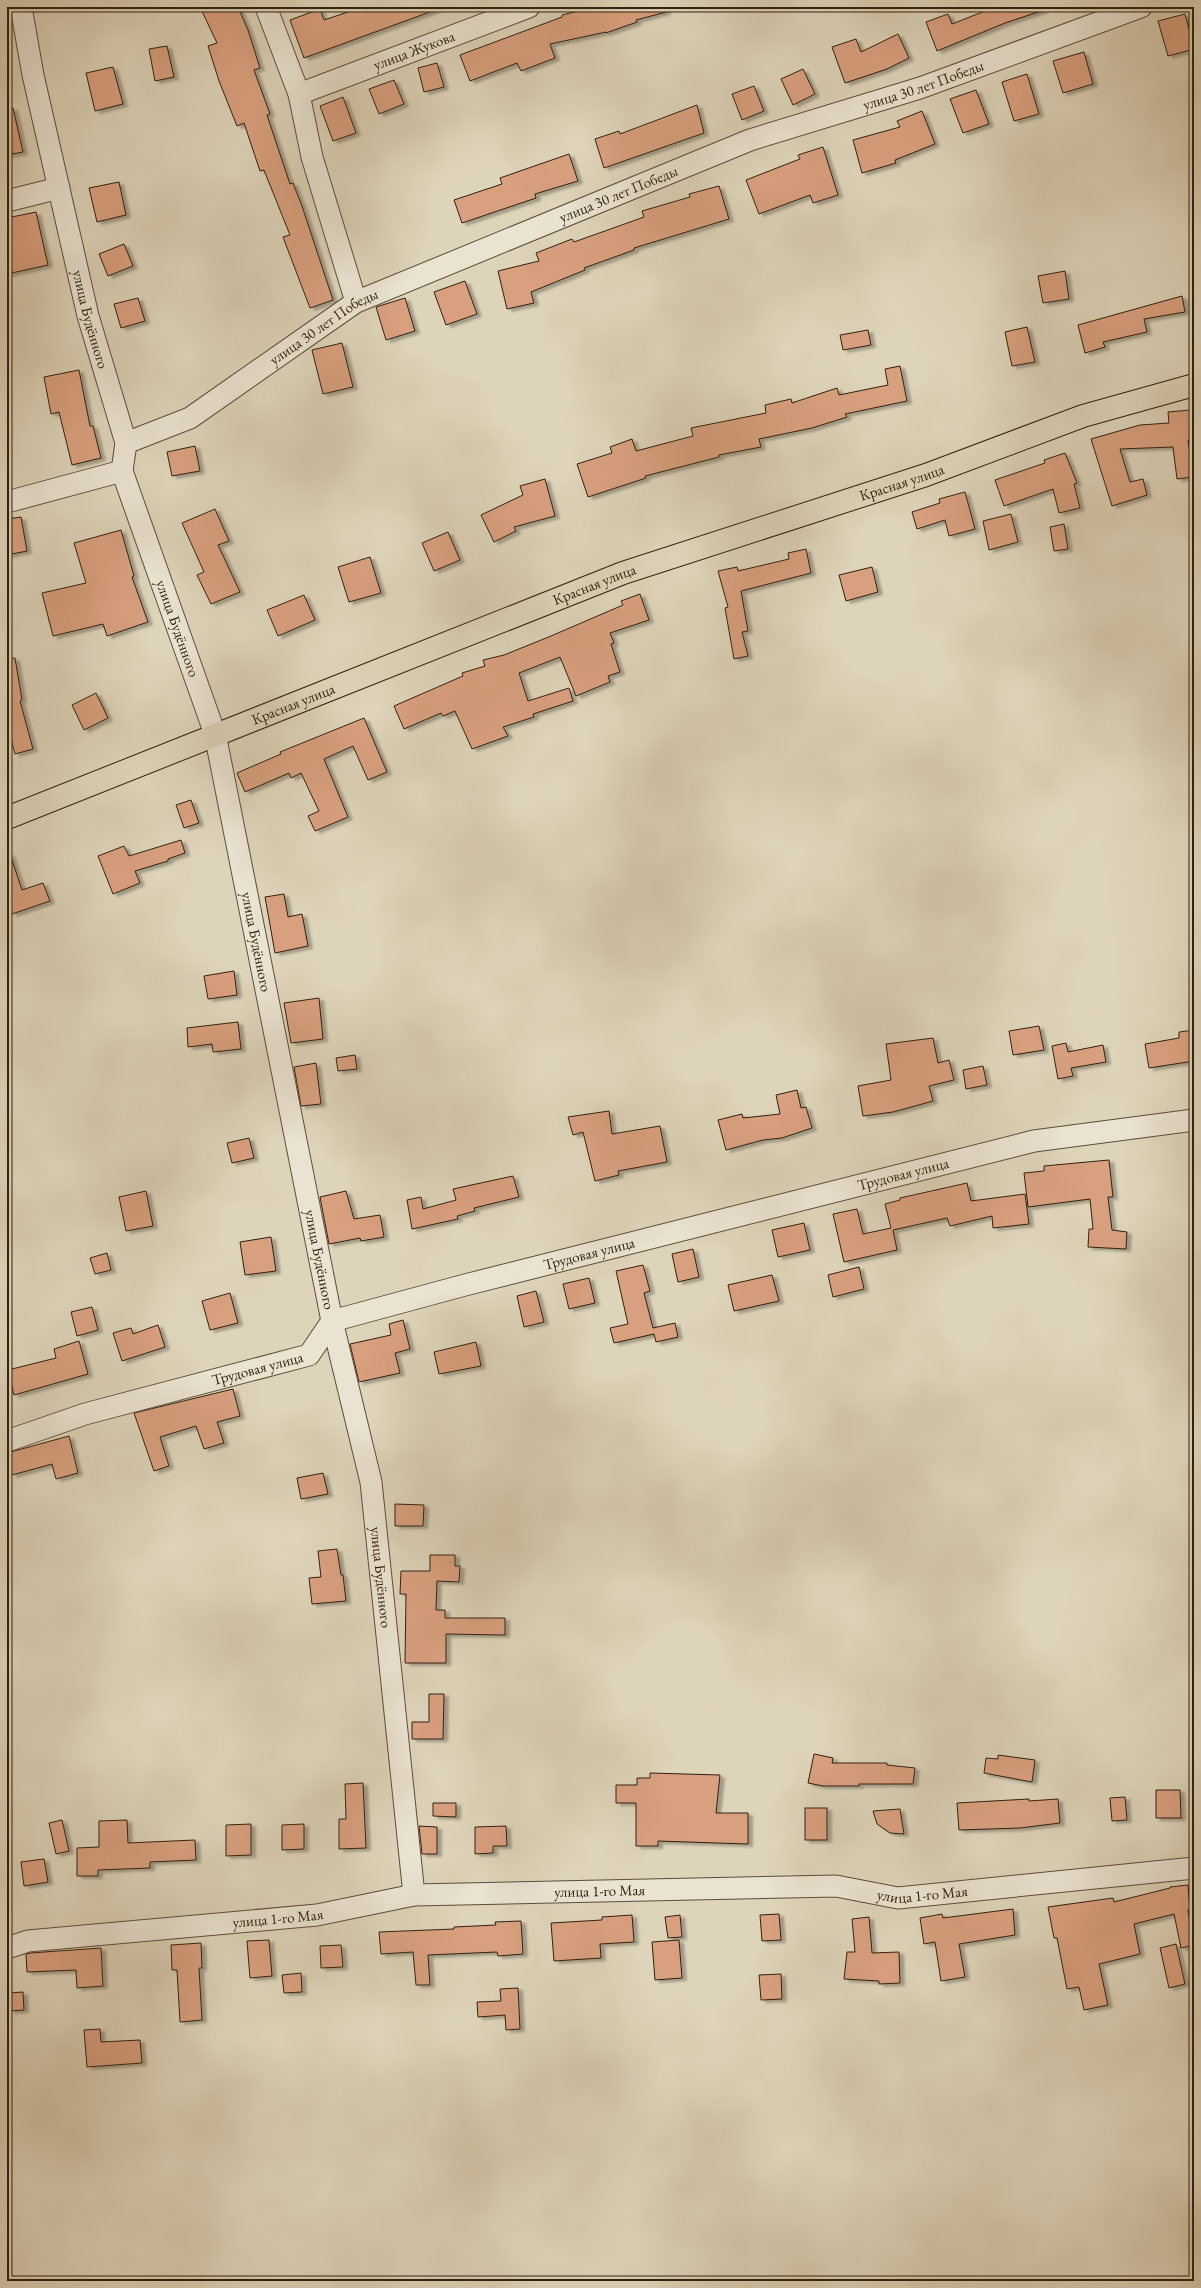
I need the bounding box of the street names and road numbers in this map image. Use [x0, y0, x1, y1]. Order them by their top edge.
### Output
street label: улица Жукова [371, 26, 457, 74]
street label: улица 30 лет Победы [860, 55, 986, 114]
street label: улица 30 лет Победы [556, 161, 680, 226]
street label: улица Будённого [69, 268, 113, 371]
street label: улица 30 лет Победы [265, 284, 381, 369]
street label: Красная улица [857, 459, 947, 505]
street label: Красная улица [550, 559, 638, 609]
street label: улица Будённого [152, 577, 204, 679]
street label: Красная улица [249, 679, 337, 729]
street label: улица Будённого [238, 890, 276, 993]
street label: Трудовая улица [855, 1153, 951, 1194]
street label: улица Будённого [301, 1208, 340, 1311]
street label: Трудовая улица [541, 1232, 637, 1274]
street label: Трудовая улица [210, 1347, 305, 1389]
street label: улица Будённого [367, 1526, 396, 1629]
street label: улица 1-го Мая [554, 1880, 646, 1901]
street label: улица 1-го Мая [876, 1881, 969, 1907]
street label: улица 1-го Мая [232, 1904, 325, 1932]

